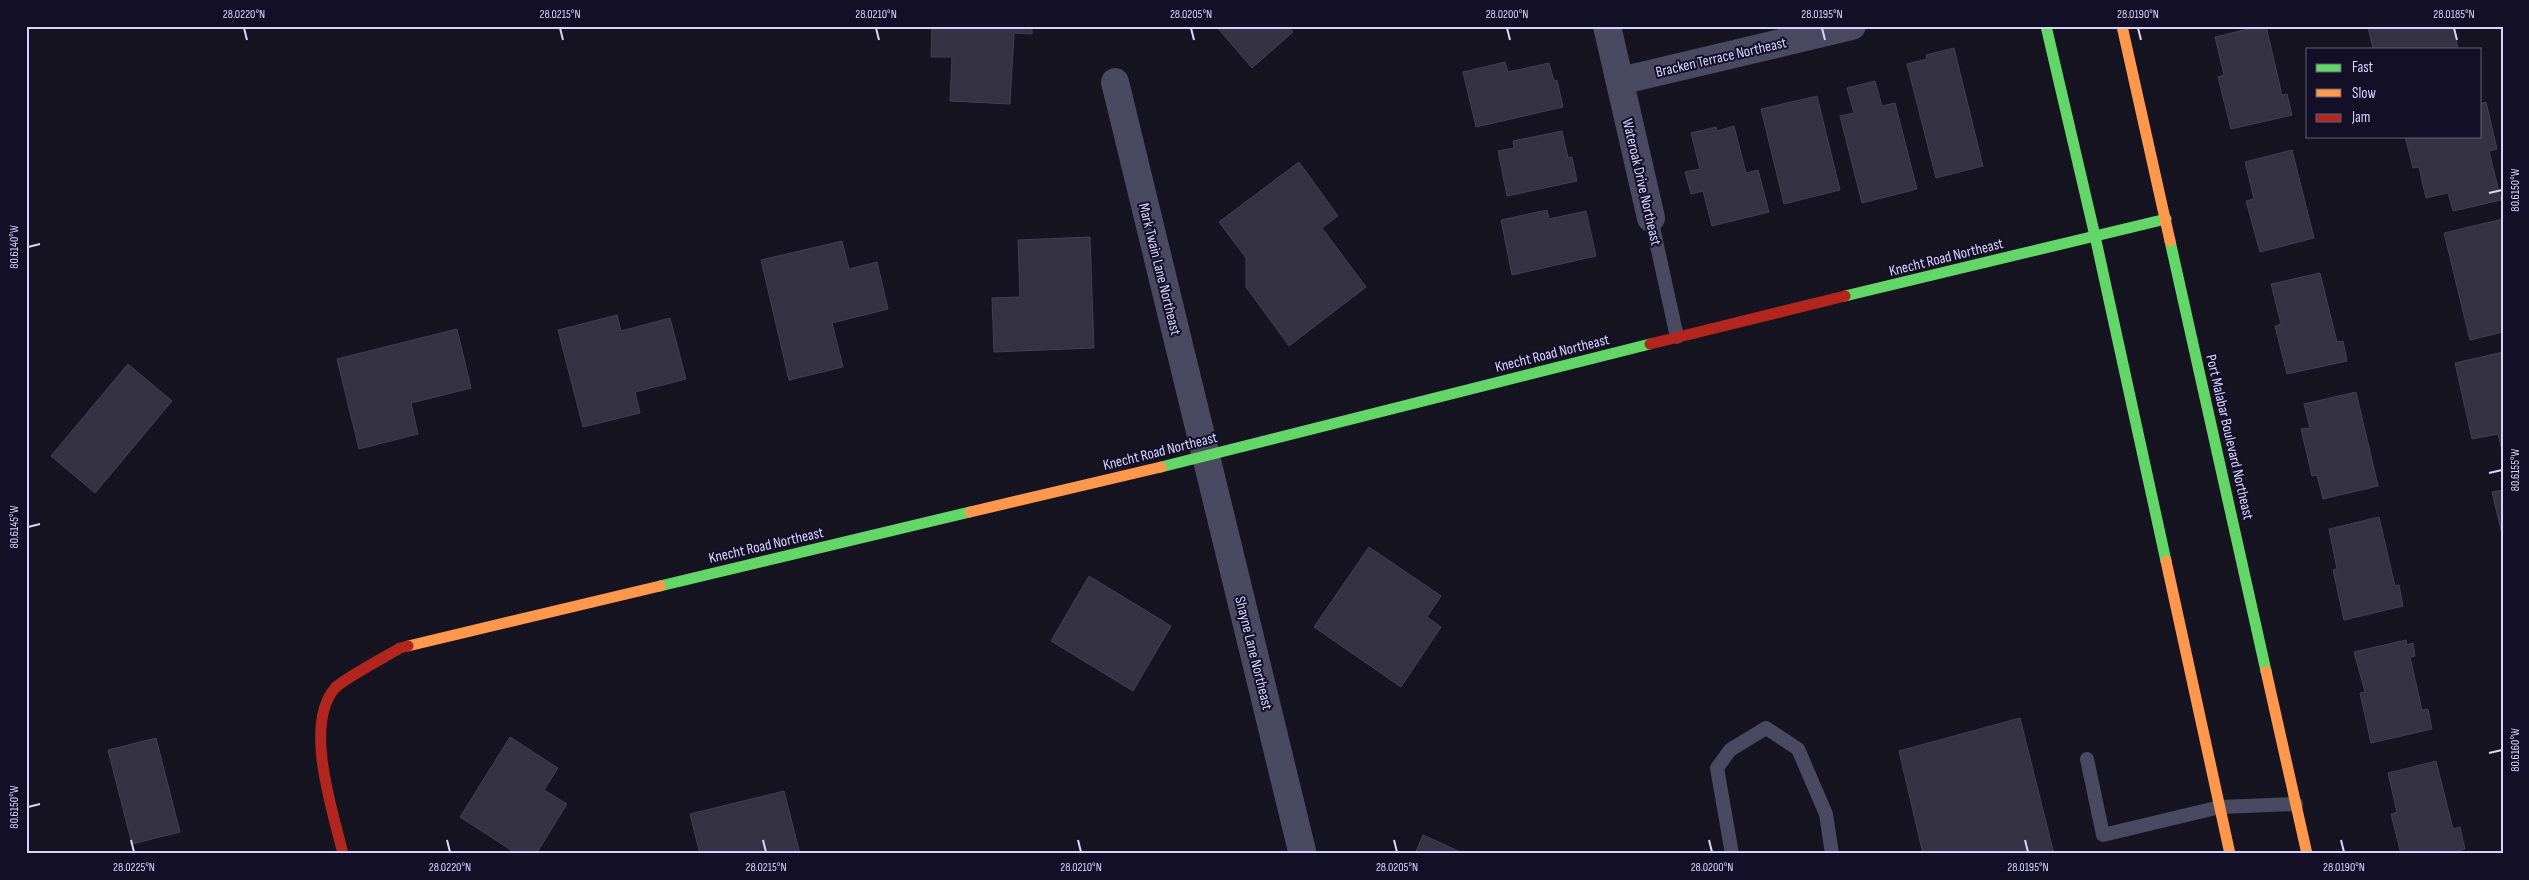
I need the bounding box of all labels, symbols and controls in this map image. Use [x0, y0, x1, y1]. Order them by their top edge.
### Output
text: 28.0220°N [223, 7, 265, 22]
text: 28.0215°N [539, 7, 581, 22]
text: 28.0210°N [855, 7, 897, 22]
text: 28.0205°N [1170, 7, 1212, 22]
text: 28.0200°N [1486, 7, 1528, 22]
text: 28.0195°N [1801, 7, 1843, 22]
text: 28.0190°N [2117, 7, 2159, 22]
text: 28.0185°N [2433, 7, 2475, 22]
street label: Bracken Terrace Northeast [1654, 33, 1789, 82]
legend [2306, 48, 2482, 138]
text: Fast [2352, 58, 2374, 77]
text: Slow [2352, 84, 2376, 103]
text: Jam [2351, 108, 2370, 127]
street label: Wateroak Drive Northeast [1618, 117, 1665, 248]
text: 80.6150°W [2508, 168, 2523, 212]
street label: Mark Twain Lane Northeast [1134, 201, 1185, 338]
text: 80.6140°W [7, 225, 22, 269]
street label: Knecht Road Northeast [1887, 234, 2006, 281]
street label: Knecht Road Northeast [1493, 330, 1612, 377]
street label: Port Malabar Boulevard Northeast [2201, 353, 2258, 522]
street label: Knecht Road Northeast [1101, 428, 1220, 475]
text: 80.6155°W [2508, 448, 2523, 491]
text: 80.6145°W [7, 505, 22, 548]
street label: Knecht Road Northeast [707, 523, 826, 568]
street label: Shayne Lane Northeast [1230, 594, 1277, 712]
text: 80.6160°W [2508, 728, 2523, 772]
text: 80.6150°W [7, 785, 22, 829]
text: 28.0225°N [113, 860, 155, 875]
text: 28.0220°N [429, 860, 471, 875]
text: 28.0215°N [745, 860, 787, 875]
text: 28.0210°N [1060, 860, 1102, 875]
text: 28.0205°N [1376, 860, 1418, 875]
text: 28.0200°N [1691, 860, 1733, 875]
text: 28.0195°N [2007, 860, 2049, 875]
text: 28.0190°N [2323, 860, 2365, 875]

